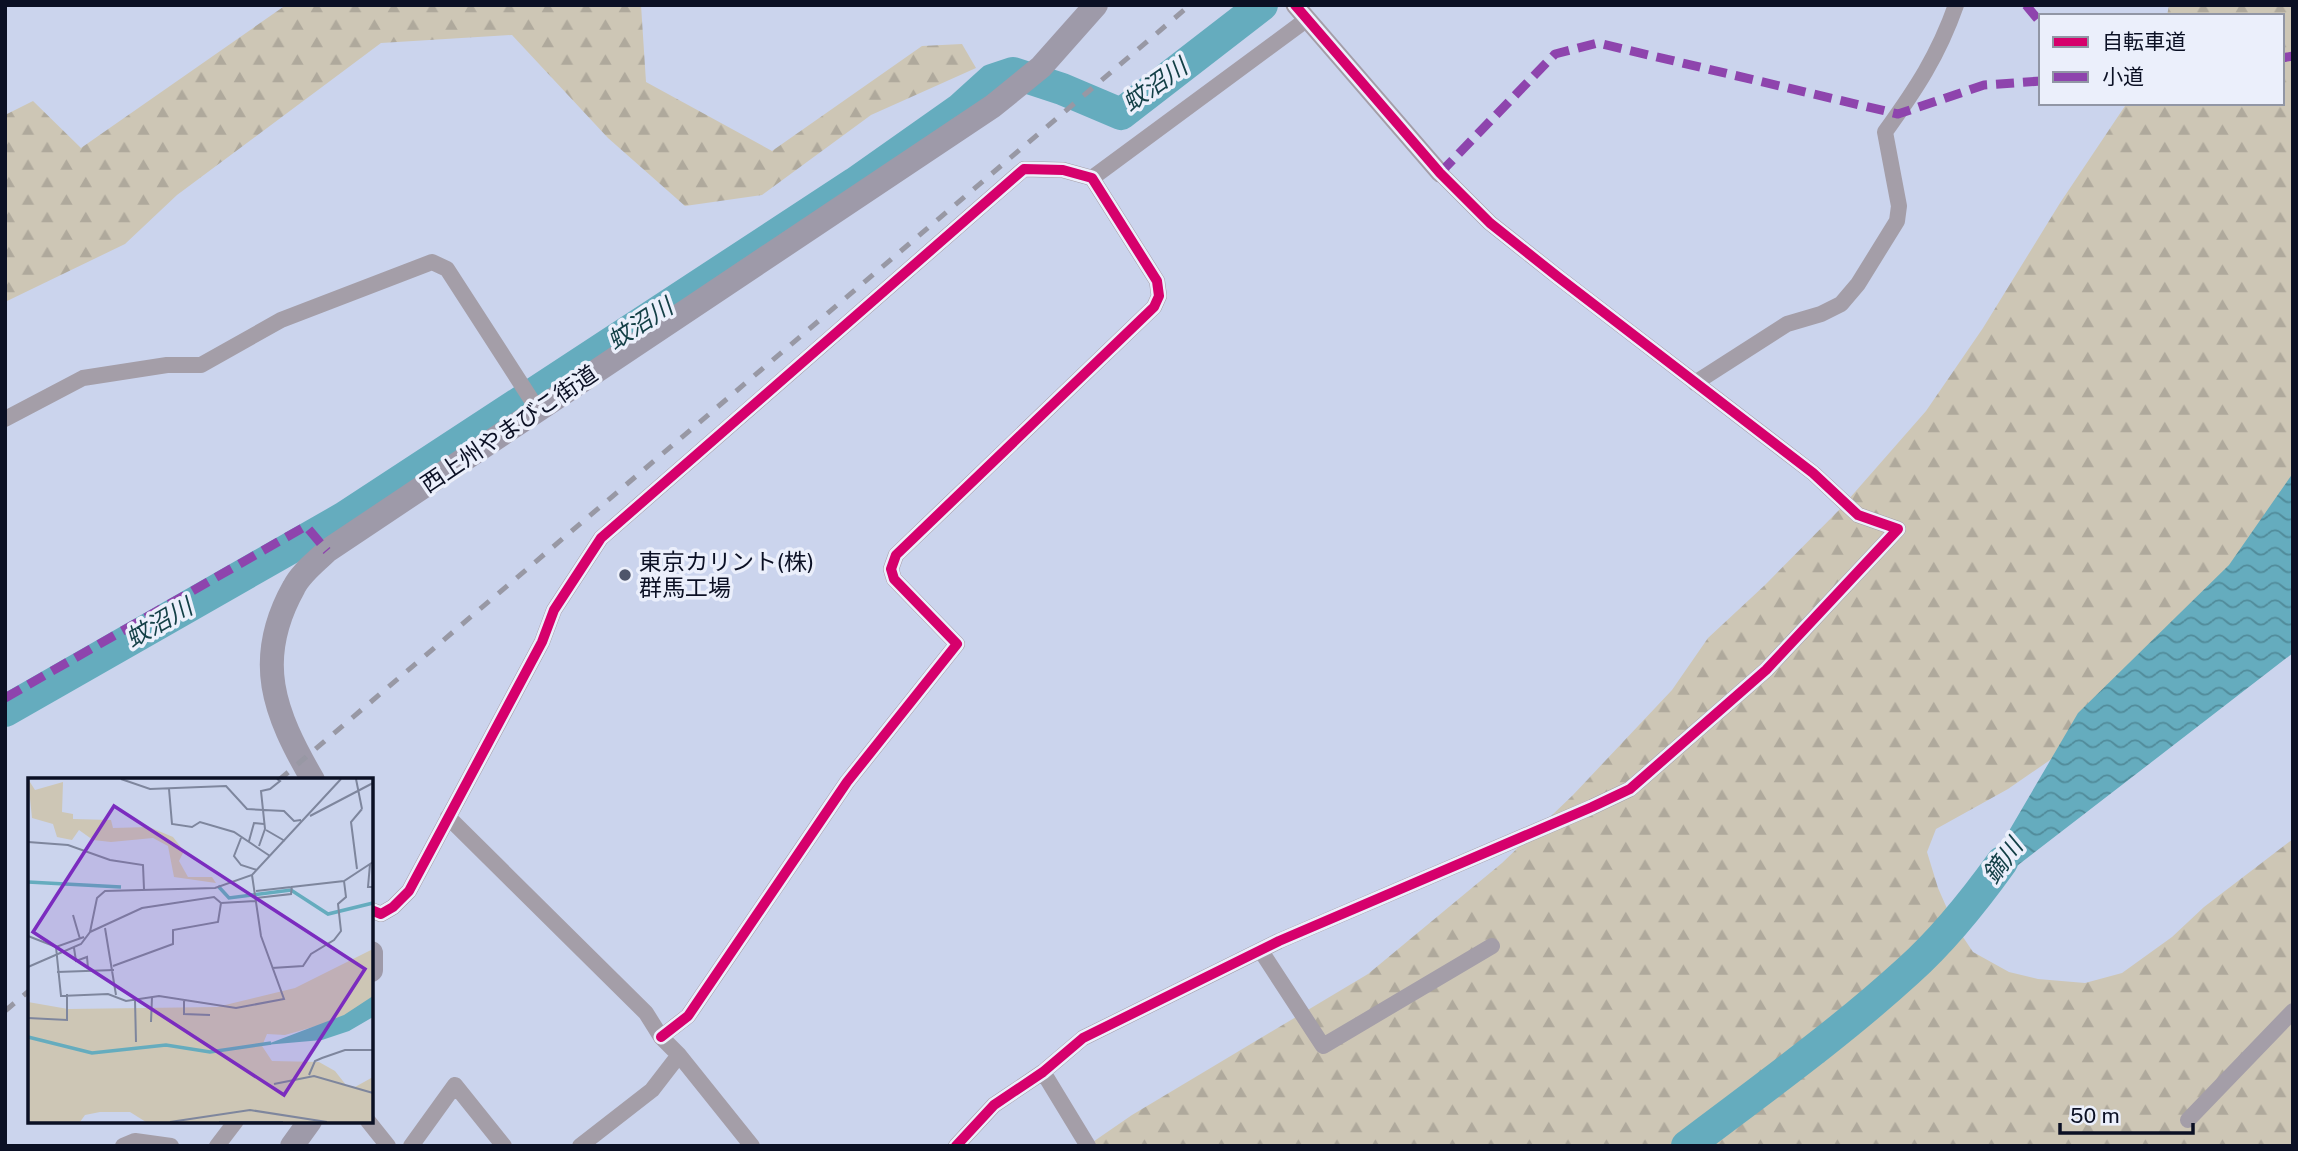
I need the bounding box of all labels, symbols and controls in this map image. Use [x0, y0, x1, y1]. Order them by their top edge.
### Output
legend [2039, 14, 2284, 105]
text: 自転車道 [2102, 29, 2186, 54]
water label: 蚊沼川 [1117, 50, 1194, 116]
text: 小道 [2102, 64, 2144, 89]
water label: 蚊沼川 [602, 290, 680, 355]
street label: 西上州やまびこ街道 [415, 360, 602, 498]
place label: 東京カリント(株) 群馬工場 [639, 548, 814, 601]
marker: 東京カリント(株) 群馬工場 [617, 567, 633, 583]
water label: 蚊沼川 [120, 591, 199, 652]
inset map [28, 778, 373, 1123]
water label: 鏑川 [1977, 830, 2029, 888]
scale bar [2060, 1092, 2193, 1136]
text: 50 m [2070, 1103, 2120, 1128]

